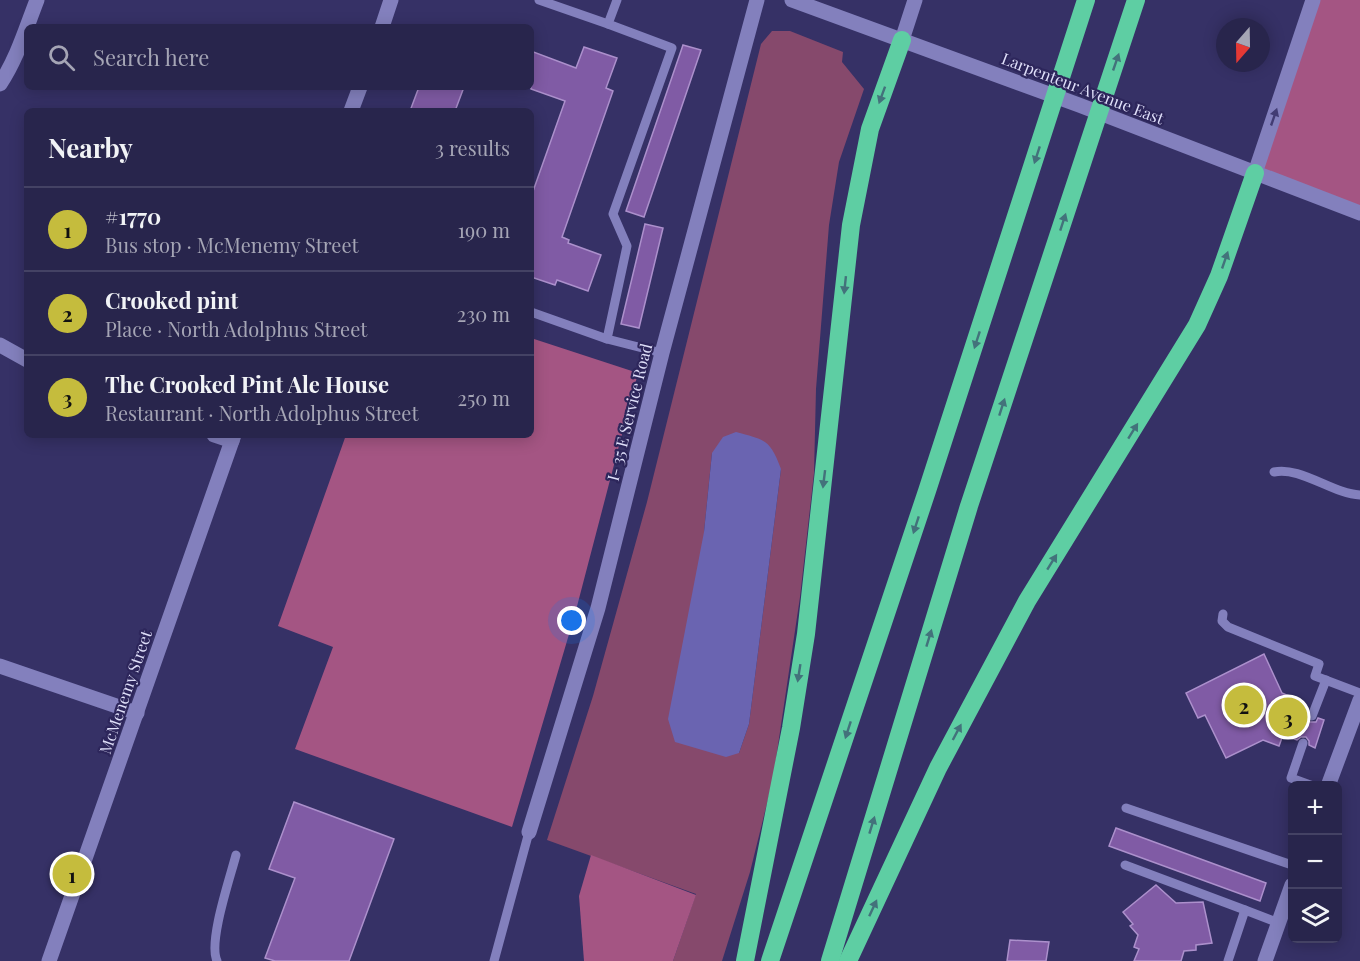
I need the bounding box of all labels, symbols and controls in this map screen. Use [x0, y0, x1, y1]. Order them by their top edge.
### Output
north arrow [1216, 18, 1270, 72]
search box [24, 24, 534, 90]
icon: search [45, 41, 78, 74]
text: Search here [93, 42, 209, 72]
street label: Larpenteur Avenue East [999, 47, 1167, 129]
one-way arrow [1111, 53, 1121, 71]
one-way arrow [877, 86, 887, 104]
one-way arrow [1269, 108, 1279, 126]
text: Nearby [48, 130, 133, 165]
text: 3 results [435, 134, 510, 161]
one-way arrow [1032, 146, 1041, 164]
text: #1770 [105, 201, 161, 231]
one-way arrow [1058, 213, 1068, 231]
text: 1 [64, 216, 71, 243]
text: 190 m [458, 216, 510, 243]
text: Bus stop · McMenemy Street [105, 231, 359, 258]
one-way arrow [1220, 251, 1230, 269]
one-way arrow [840, 276, 850, 295]
text: Crooked pint [105, 285, 238, 315]
text: 2 [62, 300, 73, 327]
text: 230 m [457, 300, 510, 327]
text: Place · North Adolphus Street [105, 315, 367, 342]
one-way arrow [971, 331, 981, 349]
street label: I- 35 E Service Road [602, 341, 656, 483]
text: The Crooked Pint Ale House [105, 369, 389, 399]
text: 3 [63, 384, 72, 411]
text: 250 m [457, 384, 510, 411]
one-way arrow [997, 398, 1007, 416]
text: Restaurant · North Adolphus Street [105, 399, 419, 426]
one-way arrow [1127, 423, 1138, 439]
one-way arrow [819, 470, 829, 489]
one-way arrow [911, 516, 920, 534]
one-way arrow [1046, 554, 1057, 570]
your location [557, 606, 586, 635]
street label: McMenemy Street [94, 627, 156, 757]
one-way arrow [925, 629, 934, 647]
one-way arrow [795, 663, 804, 682]
pin: 2 [1224, 682, 1264, 728]
pin: 3 [1268, 694, 1308, 740]
one-way arrow [842, 721, 852, 739]
one-way arrow [952, 723, 962, 740]
map controls [1288, 781, 1342, 943]
button: + [1288, 781, 1342, 835]
one-way arrow [868, 816, 877, 834]
button: − [1288, 835, 1342, 889]
pin: 1 [52, 852, 92, 896]
button: layers [1288, 889, 1342, 943]
one-way arrow [868, 899, 877, 916]

